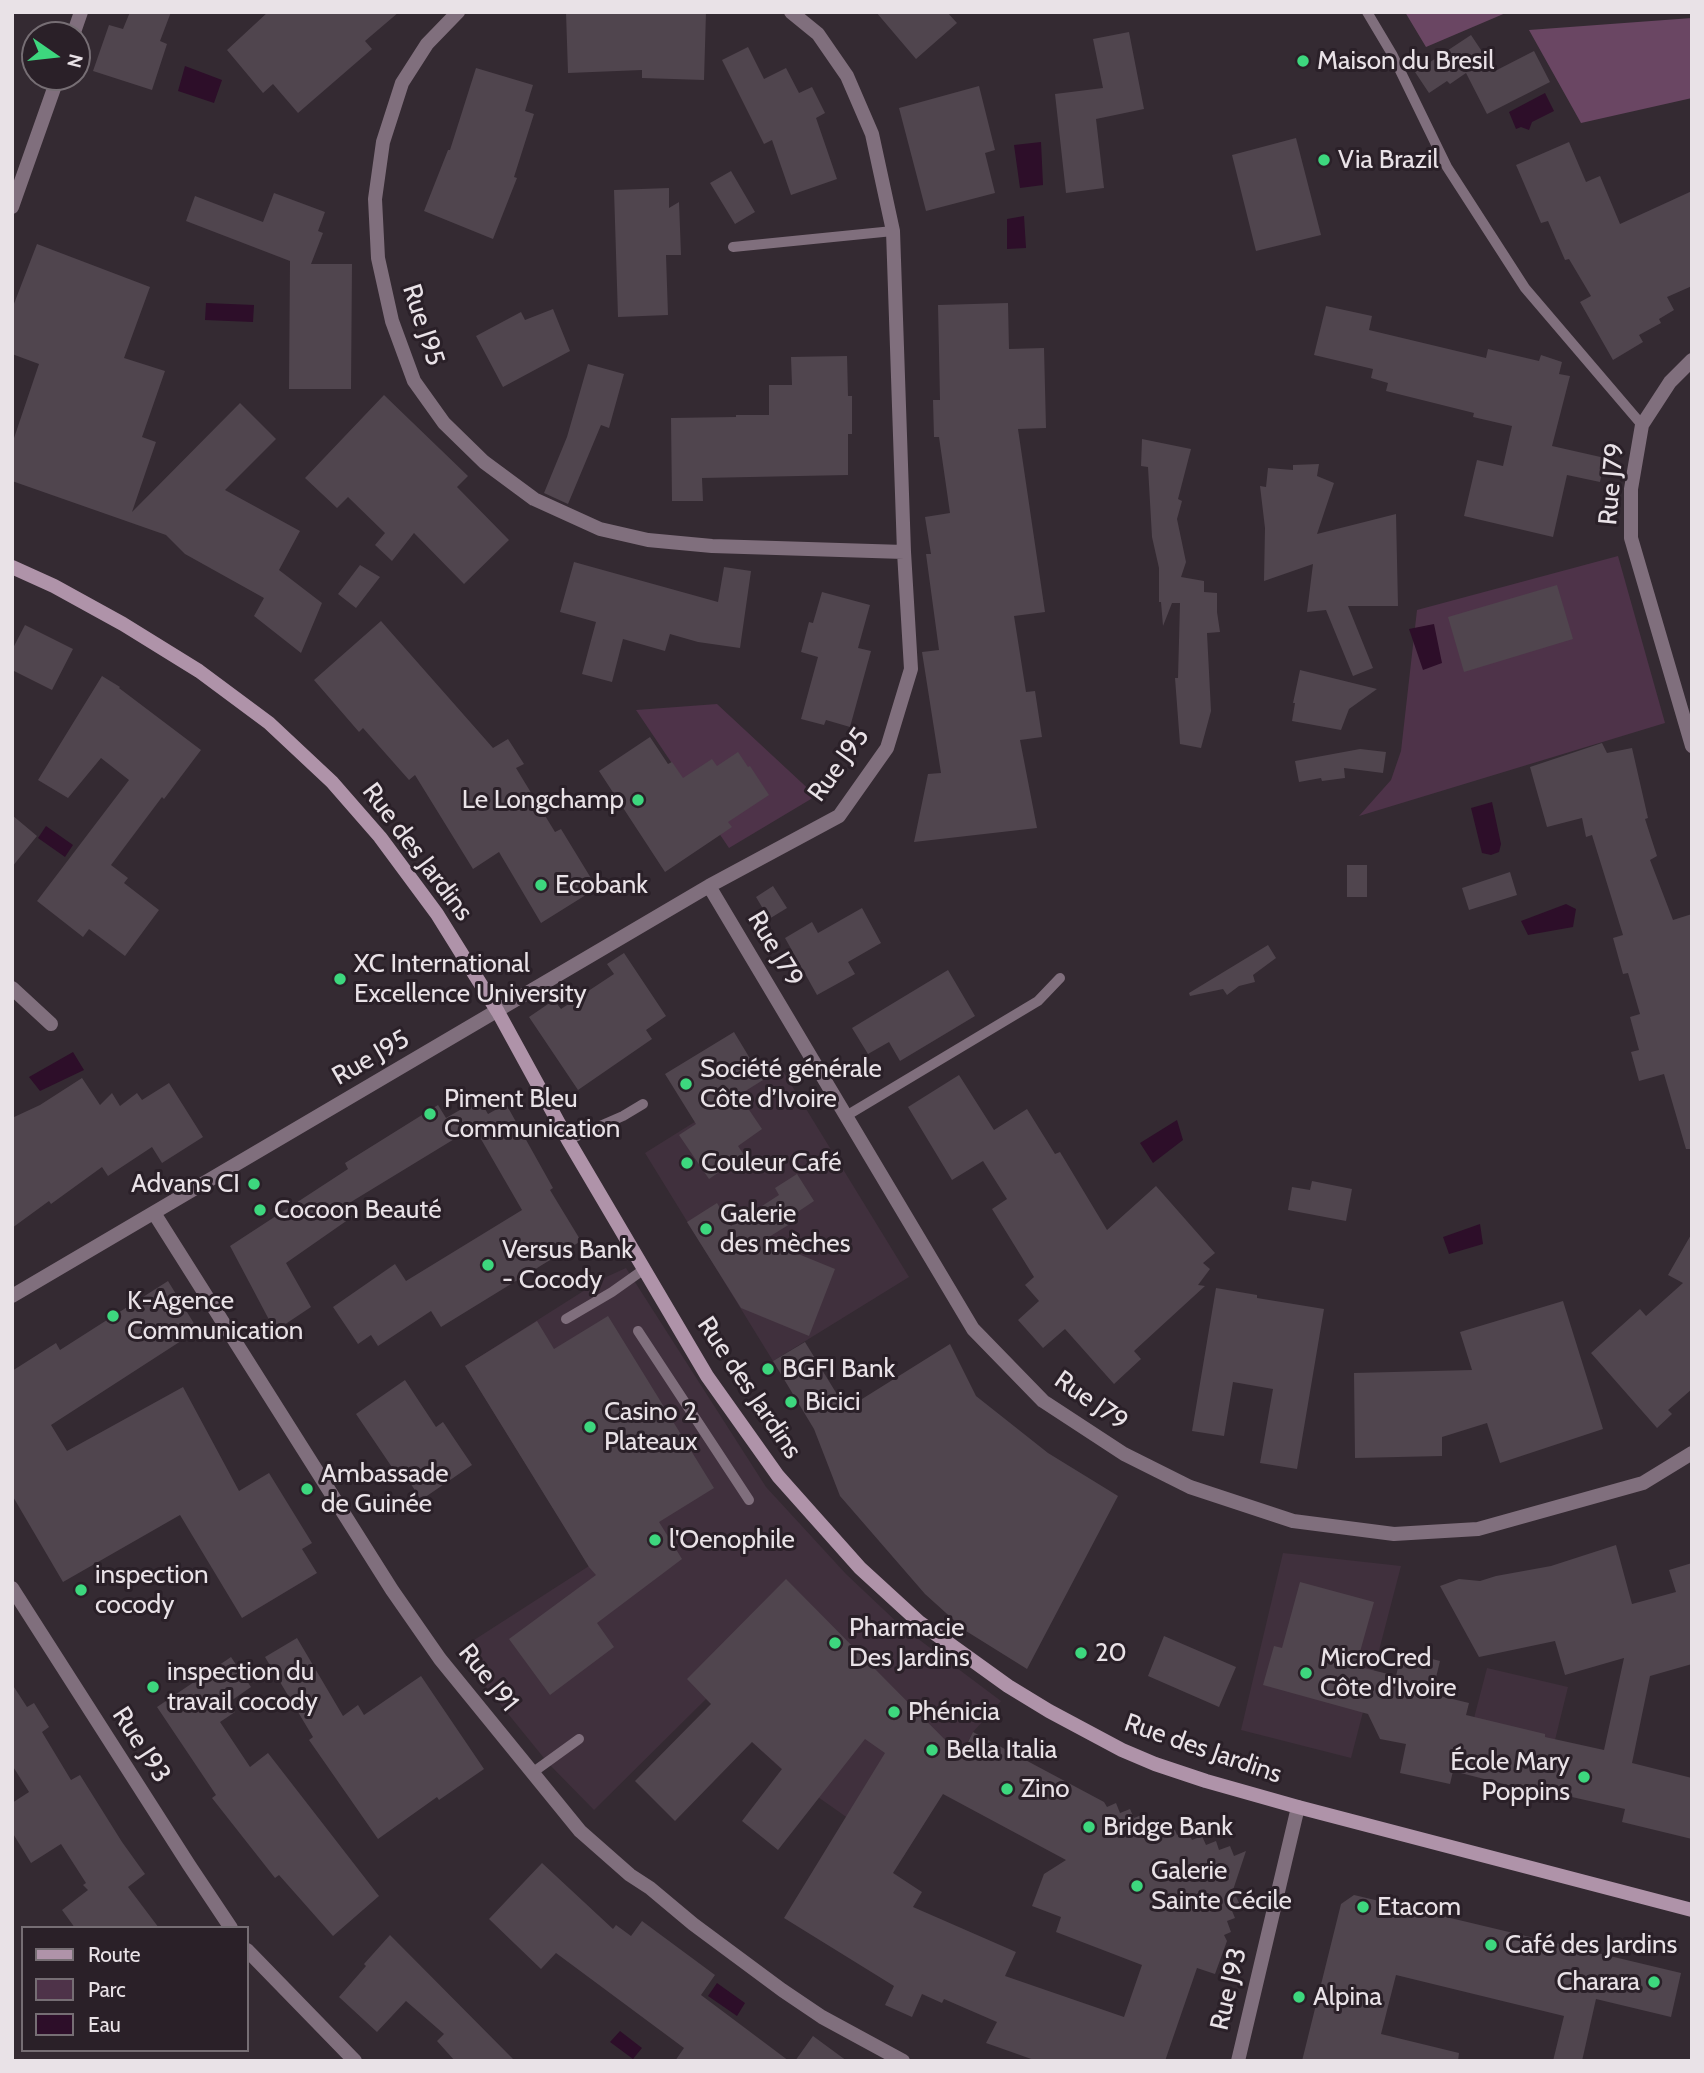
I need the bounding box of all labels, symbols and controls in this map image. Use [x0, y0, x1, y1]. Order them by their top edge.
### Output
north arrow [21, 21, 91, 91]
place label: Maison du Bresil [1317, 45, 1494, 77]
text: N [62, 51, 88, 70]
marker: Maison du Bresil [1295, 53, 1311, 69]
place label: Via Brazil [1338, 144, 1439, 176]
marker: Via Brazil [1316, 152, 1332, 168]
street label: Rue J95 [395, 280, 451, 370]
street label: Rue J79 [1593, 441, 1631, 527]
street label: Rue J95 [802, 722, 876, 808]
street label: Rue des Jardins [355, 777, 479, 927]
place label: Le Longchamp [462, 784, 624, 816]
marker: Le Longchamp [630, 792, 646, 808]
place label: Ecobank [555, 869, 648, 901]
marker: Ecobank [533, 877, 549, 893]
street label: Rue J79 [740, 906, 810, 992]
place label: XC International Excellence University [354, 948, 587, 1010]
marker: XC International Excellence University [332, 971, 348, 987]
street label: Rue J95 [327, 1024, 415, 1092]
place label: Société générale Côte d’Ivoire [700, 1053, 882, 1114]
marker: Société générale Côte d’Ivoire [678, 1076, 694, 1092]
place label: Piment Bleu Communication [444, 1083, 620, 1144]
marker: Piment Bleu Communication [422, 1106, 438, 1122]
place label: Couleur Café [701, 1147, 842, 1179]
marker: Couleur Café [679, 1155, 695, 1171]
place label: Advans CI [131, 1168, 240, 1200]
marker: Advans CI [246, 1176, 262, 1192]
place label: Cocoon Beauté [274, 1194, 441, 1226]
place label: Galerie des mèches [720, 1198, 850, 1260]
marker: Cocoon Beauté [252, 1202, 268, 1218]
marker: Galerie des mèches [698, 1221, 714, 1237]
place label: Versus Bank - Cocody [502, 1234, 633, 1296]
marker: Versus Bank - Cocody [480, 1257, 496, 1273]
place label: K-Agence Communication [127, 1285, 303, 1346]
marker: K-Agence Communication [105, 1308, 121, 1324]
street label: Rue des Jardins [690, 1311, 808, 1465]
place label: BGFI Bank [782, 1353, 895, 1385]
marker: BGFI Bank [760, 1361, 776, 1377]
street label: Rue J79 [1048, 1365, 1134, 1437]
place label: Bicici [805, 1386, 861, 1418]
marker: Bicici [783, 1394, 799, 1410]
place label: Casino 2 Plateaux [604, 1396, 697, 1458]
marker: Casino 2 Plateaux [582, 1419, 598, 1435]
place label: Ambassade de Guinée [321, 1458, 448, 1520]
marker: Ambassade de Guinée [299, 1481, 315, 1497]
place label: l'Oenophile [669, 1524, 795, 1556]
marker: l'Oenophile [647, 1532, 663, 1548]
place label: inspection cocody [95, 1559, 209, 1620]
marker: inspection cocody [73, 1582, 89, 1598]
place label: Pharmacie Des Jardins [849, 1612, 970, 1674]
marker: Pharmacie Des Jardins [827, 1635, 843, 1651]
place label: 20 [1095, 1637, 1127, 1669]
street label: Rue J91 [451, 1638, 525, 1718]
place label: MicroCred Côte d'Ivoire [1320, 1642, 1456, 1704]
marker: 20 [1073, 1645, 1089, 1661]
place label: inspection du travail cocody [167, 1656, 318, 1718]
marker: MicroCred Côte d'Ivoire [1298, 1665, 1314, 1681]
marker: inspection du travail cocody [145, 1679, 161, 1695]
place label: Phénicia [908, 1696, 1000, 1728]
street label: Rue J93 [105, 1701, 177, 1789]
marker: Phénicia [886, 1704, 902, 1720]
street label: Rue des Jardins [1120, 1707, 1286, 1791]
place label: Bella Italia [946, 1734, 1057, 1766]
marker: Bella Italia [924, 1742, 940, 1758]
place label: École Mary Poppins [1450, 1746, 1570, 1808]
marker: École Mary Poppins [1576, 1769, 1592, 1785]
place label: Zino [1021, 1773, 1069, 1805]
marker: Zino [999, 1781, 1015, 1797]
place label: Bridge Bank [1103, 1811, 1233, 1843]
marker: Bridge Bank [1081, 1819, 1097, 1835]
place label: Galerie Sainte Cécile [1151, 1855, 1292, 1916]
marker: Galerie Sainte Cécile [1129, 1878, 1145, 1894]
place label: Etacom [1377, 1891, 1461, 1923]
marker: Etacom [1355, 1899, 1371, 1915]
legend [21, 1926, 248, 2052]
place label: Café des Jardins [1505, 1929, 1677, 1961]
marker: Café des Jardins [1483, 1937, 1499, 1953]
text: Route [88, 1942, 141, 1967]
street label: Rue J93 [1204, 1945, 1254, 2033]
place label: Charara [1556, 1966, 1640, 1998]
marker: Charara [1646, 1974, 1662, 1990]
text: Parc [88, 1977, 126, 2002]
place label: Alpina [1313, 1981, 1382, 2013]
marker: Alpina [1291, 1989, 1307, 2005]
text: Eau [88, 2012, 121, 2037]

